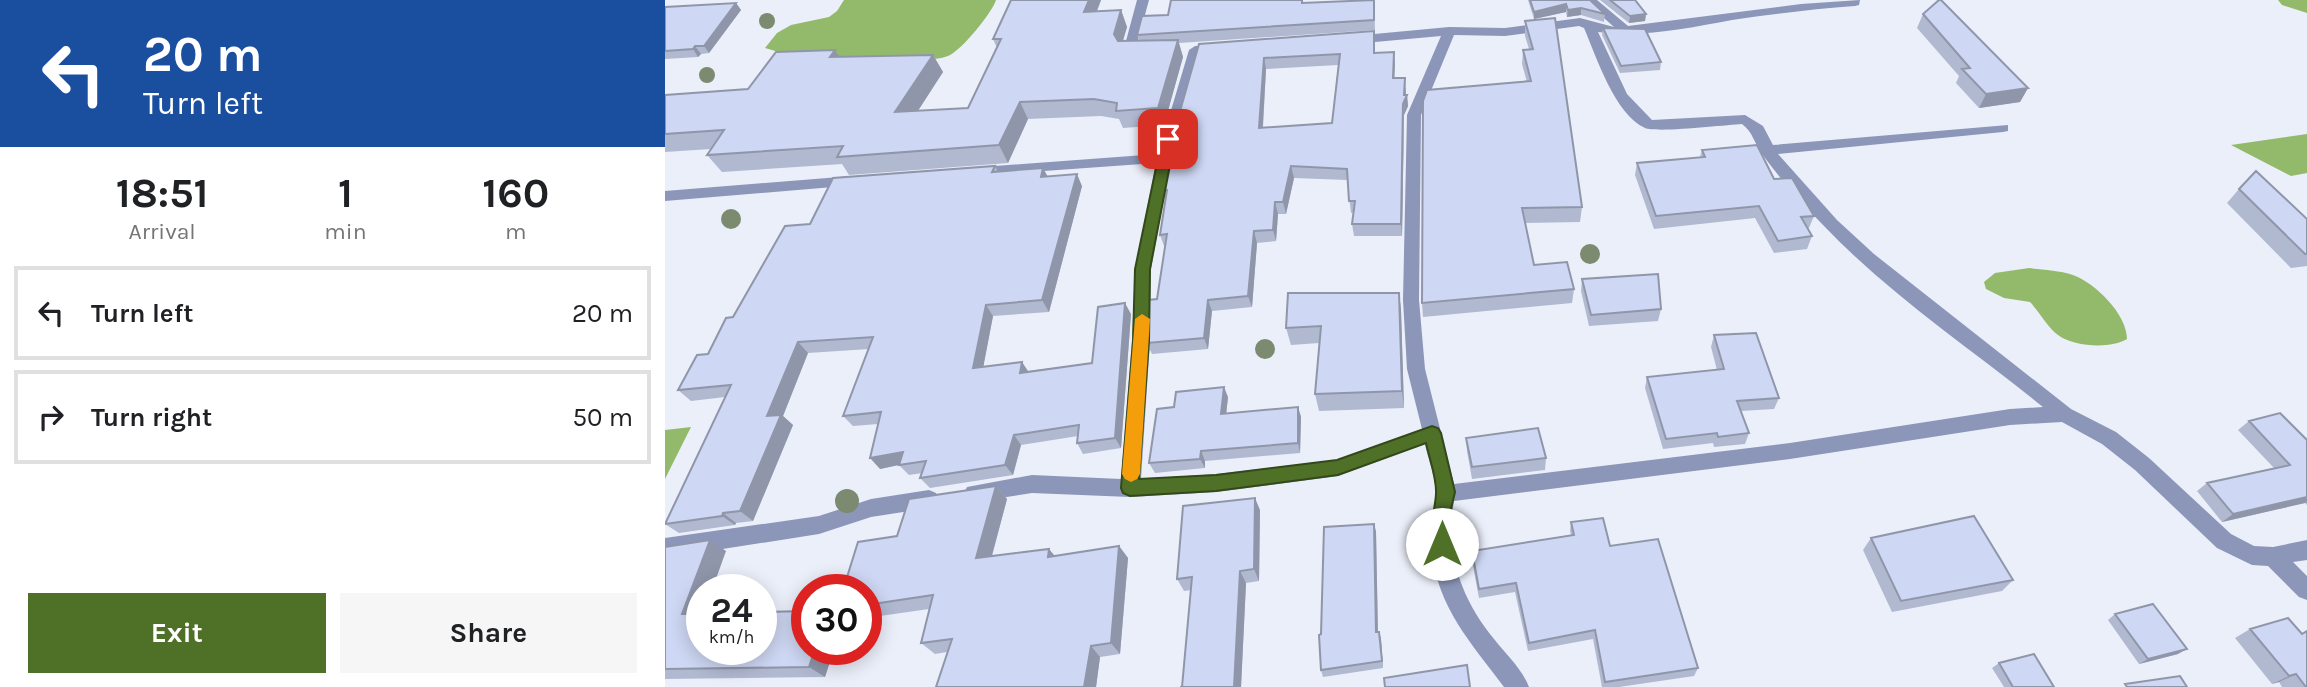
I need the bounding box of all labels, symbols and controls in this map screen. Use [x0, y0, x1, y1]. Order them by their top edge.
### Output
text: 20 m [143, 26, 263, 83]
icon: left [28, 28, 119, 119]
text: Turn left [143, 85, 263, 122]
pin [1138, 109, 1198, 169]
icon: arrive [1149, 120, 1187, 158]
text: 18:51 [116, 168, 209, 218]
text: 1 [338, 168, 353, 218]
text: 160 [482, 168, 549, 218]
text: Arrival [128, 218, 196, 245]
text: min [324, 218, 367, 245]
text: m [505, 218, 527, 245]
icon: left [32, 294, 70, 332]
text: Turn left [91, 298, 193, 329]
text: 20 m [572, 298, 633, 329]
icon: right [32, 398, 70, 436]
text: Turn right [91, 402, 212, 433]
text: 50 m [572, 402, 633, 433]
position arrow [1405, 507, 1479, 581]
speed limit sign: 30 [791, 574, 882, 665]
text: 24 [711, 590, 753, 631]
button: Exit [28, 593, 326, 673]
button: Share [340, 593, 637, 673]
text: km/h [709, 626, 754, 648]

